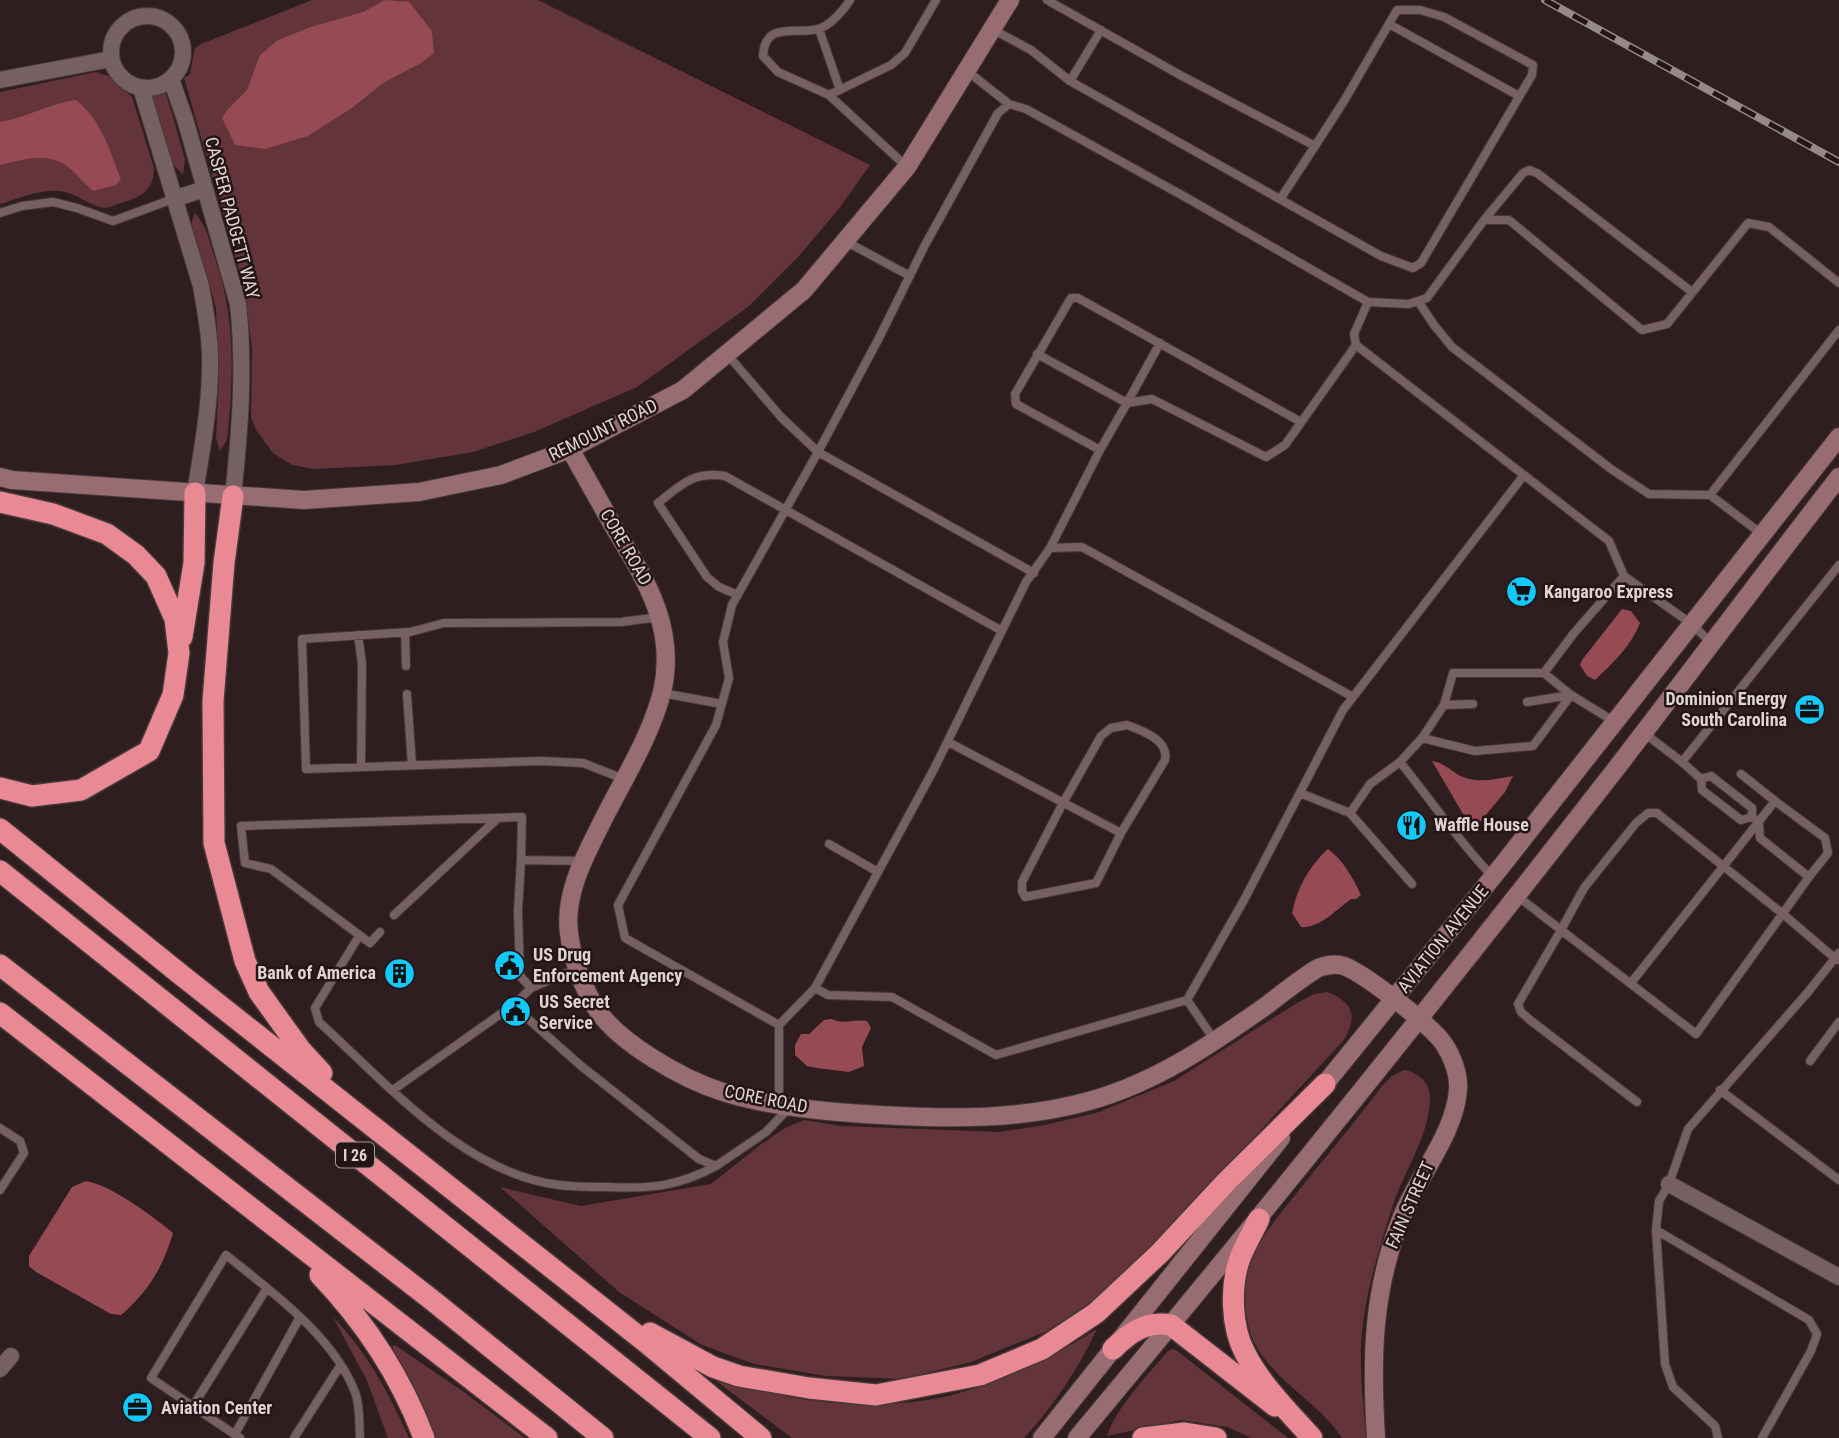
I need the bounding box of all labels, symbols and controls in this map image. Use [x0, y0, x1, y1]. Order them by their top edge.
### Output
street label: CASPER PADGETT WAY [201, 135, 264, 302]
street label: REMOUNT ROAD [545, 394, 660, 465]
street label: CORE ROAD [596, 505, 657, 589]
supermarket icon: Kangaroo Express [1504, 575, 1538, 609]
place label: Kangaroo Express [1544, 581, 1673, 602]
place label: Dominion Energy South Carolina [1665, 688, 1787, 730]
office icon: Dominion Energy South Carolina [1793, 692, 1827, 726]
restaurant icon: Waffle House [1394, 808, 1428, 842]
place label: Waffle House [1434, 814, 1529, 835]
street label: AVIATION AVENUE [1393, 881, 1492, 997]
place label: US Drug Enforcement Agency [533, 944, 682, 986]
public building icon: US Drug Enforcement Agency [493, 948, 527, 982]
building icon: Bank of America [382, 956, 416, 990]
place label: Bank of America [257, 962, 376, 983]
place label: US Secret Service [539, 991, 610, 1033]
public building icon: US Secret Service [499, 995, 533, 1029]
street label: CORE ROAD [723, 1080, 810, 1117]
road number: I 26 [336, 1142, 374, 1168]
street label: FAIN STREET [1381, 1158, 1438, 1252]
office icon: Aviation Center [121, 1391, 155, 1425]
place label: Aviation Center [161, 1397, 272, 1418]

